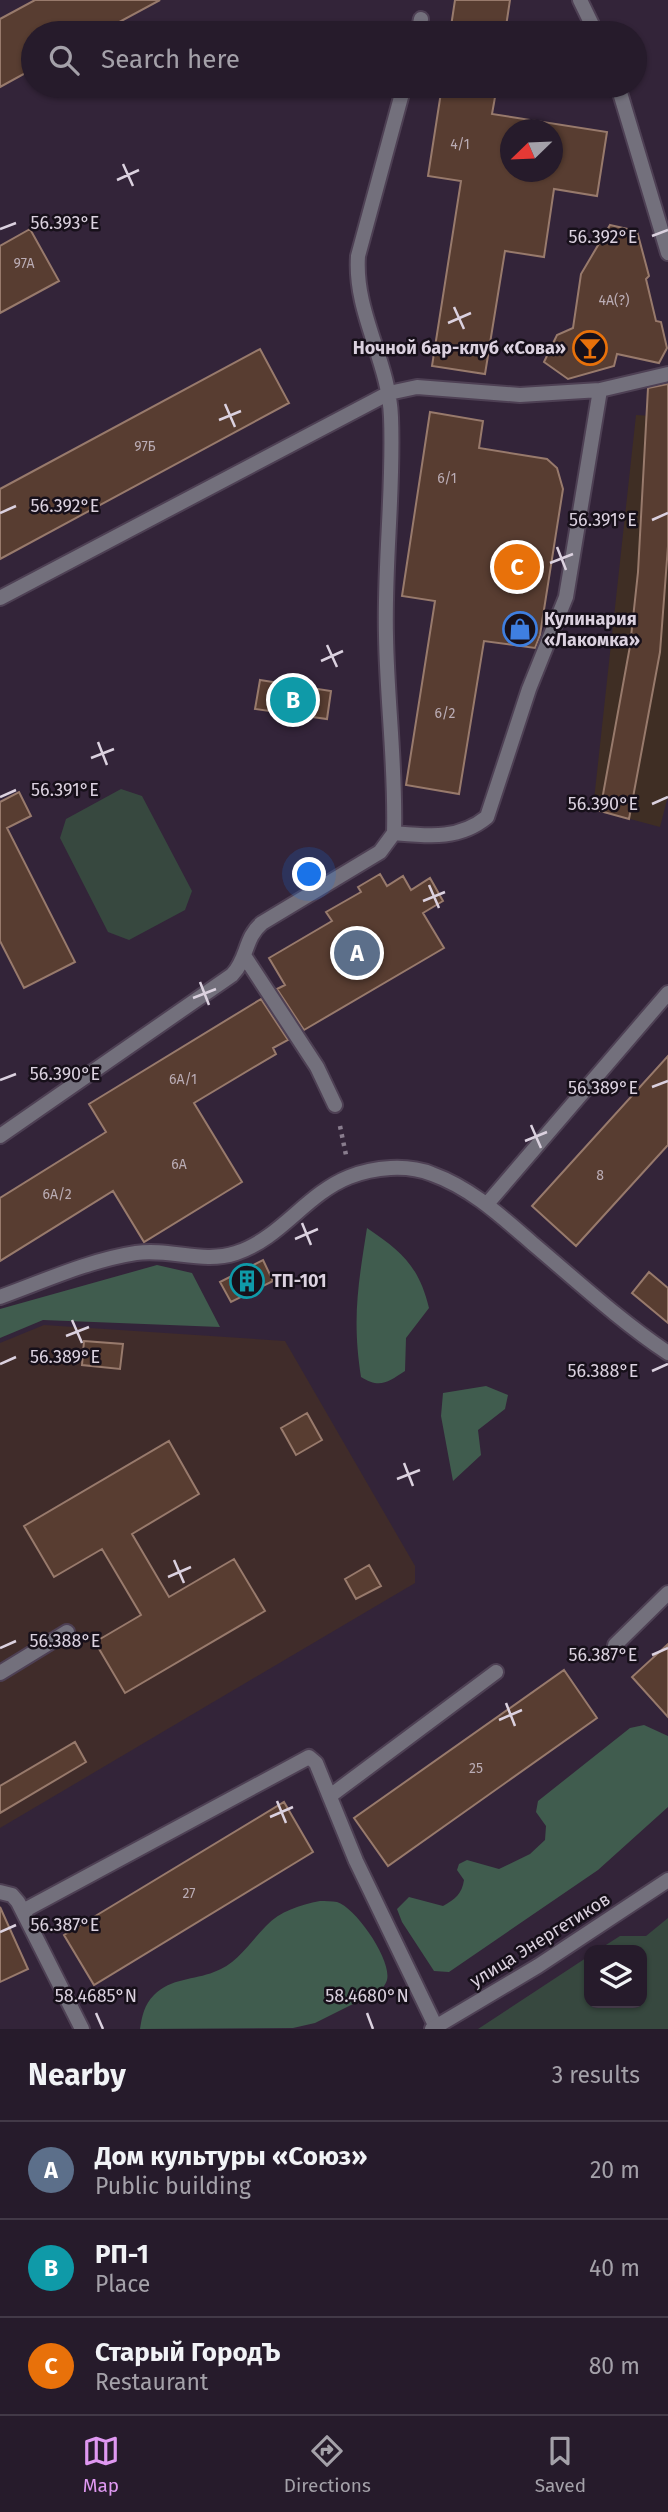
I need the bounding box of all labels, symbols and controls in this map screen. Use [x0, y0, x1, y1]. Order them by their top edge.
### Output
search box [21, 21, 647, 98]
icon: search [45, 41, 83, 79]
text: Search here [101, 44, 240, 75]
north arrow [500, 119, 563, 182]
house number: 4/1 [450, 136, 470, 153]
text: 56.393°E [31, 212, 99, 234]
text: 56.392°E [569, 226, 637, 248]
house number: 97А [14, 255, 34, 272]
house number: 4А(?) [599, 292, 629, 309]
bar icon: Ночной бар-клуб «Сова» [571, 329, 609, 367]
place label: Ночной бар-клуб «Сова» [353, 337, 566, 359]
house number: 97Б [134, 438, 156, 455]
house number: 6/1 [437, 470, 457, 487]
text: 56.392°E [31, 495, 99, 517]
text: 56.391°E [569, 509, 637, 531]
pin: C [494, 541, 540, 593]
place label: Кулинария «Лакомка» [544, 608, 640, 651]
shop icon: Кулинария «Лакомка» [501, 610, 539, 648]
pin: B [270, 674, 316, 726]
house number: 6/2 [435, 705, 455, 722]
text: 56.391°E [31, 779, 99, 801]
text: 56.390°E [568, 793, 638, 815]
your location [292, 857, 326, 891]
pin: A [334, 927, 380, 979]
text: 56.390°E [30, 1063, 100, 1085]
house number: 6А/1 [169, 1071, 197, 1088]
text: 56.389°E [568, 1077, 638, 1099]
house number: 6А [171, 1156, 187, 1173]
house number: 8 [596, 1167, 604, 1184]
house number: 6А/2 [42, 1186, 72, 1203]
building icon: ТП-101 [228, 1262, 266, 1300]
place label: ТП-101 [272, 1270, 327, 1292]
text: 56.389°E [30, 1346, 100, 1368]
text: 56.388°E [568, 1360, 638, 1382]
text: 56.388°E [30, 1630, 100, 1652]
text: 56.387°E [569, 1644, 637, 1666]
house number: 25 [469, 1760, 483, 1777]
house number: 27 [182, 1885, 196, 1902]
street label: улица Энергетиков [466, 1888, 614, 1992]
text: 56.387°E [31, 1914, 99, 1936]
map controls [584, 1945, 647, 2008]
button: layers [584, 1945, 647, 2008]
text: 58.4685°N [55, 1985, 137, 2007]
text: 58.4680°N [325, 1985, 409, 2007]
text: Nearby [28, 2057, 126, 2093]
text: 3 results [552, 2061, 640, 2089]
text: Дом культуры «Союз» [95, 2141, 367, 2172]
text: A [44, 2156, 58, 2184]
text: 20 m [590, 2156, 640, 2184]
text: Public building [95, 2172, 251, 2200]
text: РП-1 [95, 2239, 149, 2270]
text: B [44, 2254, 58, 2282]
text: 40 m [589, 2254, 640, 2282]
text: Place [95, 2270, 150, 2298]
text: Старый ГородЪ [95, 2337, 280, 2368]
text: C [44, 2352, 58, 2380]
text: 80 m [589, 2352, 640, 2380]
text: Restaurant [95, 2368, 208, 2396]
tab: Map [82, 2432, 120, 2497]
tab: Directions [284, 2432, 371, 2497]
tab: Saved [535, 2432, 586, 2497]

